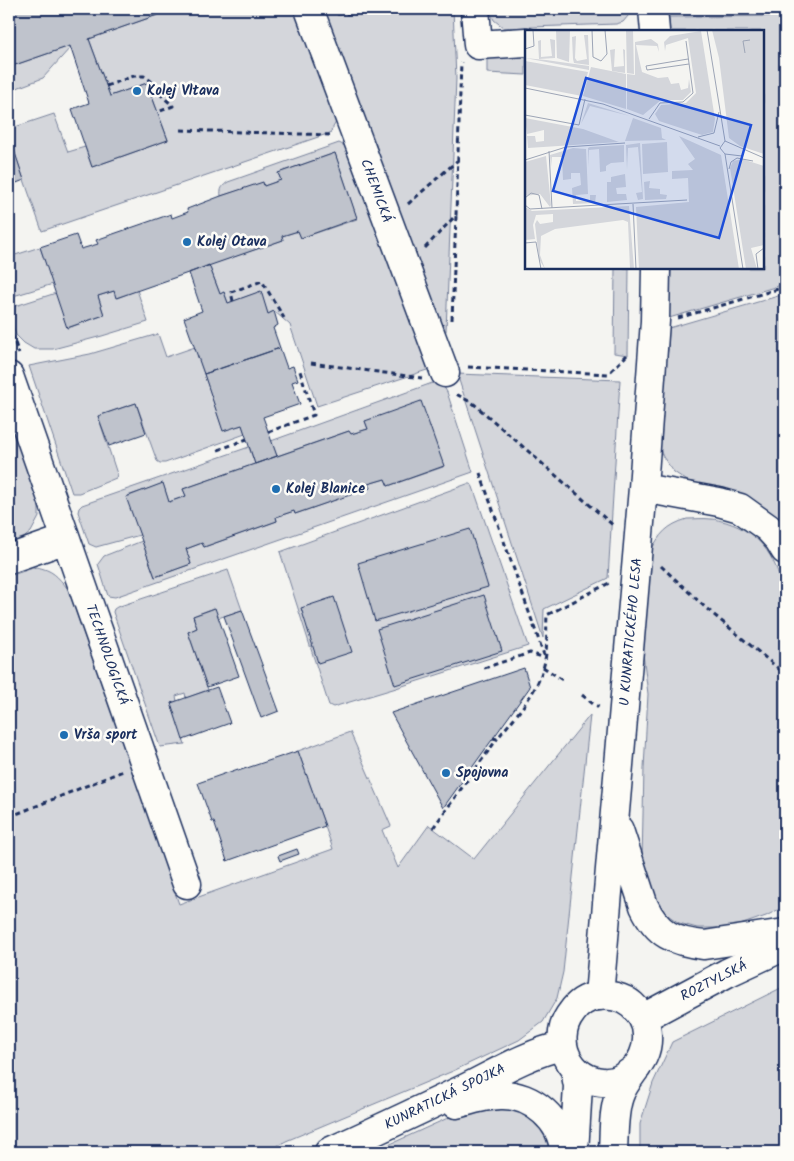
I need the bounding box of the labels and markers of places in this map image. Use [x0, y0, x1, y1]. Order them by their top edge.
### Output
place label: Kolej Vltava [147, 80, 219, 102]
marker: Kolej Vltava [131, 85, 143, 97]
place label: Kolej Otava [197, 231, 267, 253]
marker: Kolej Otava [181, 236, 193, 248]
place label: Kolej Blanice [286, 478, 365, 500]
marker: Kolej Blanice [270, 483, 282, 495]
place label: Vrša sport [74, 724, 138, 746]
marker: Vrša sport [58, 729, 70, 741]
place label: Spojovna [456, 762, 508, 784]
marker: Spojovna [440, 767, 452, 779]

